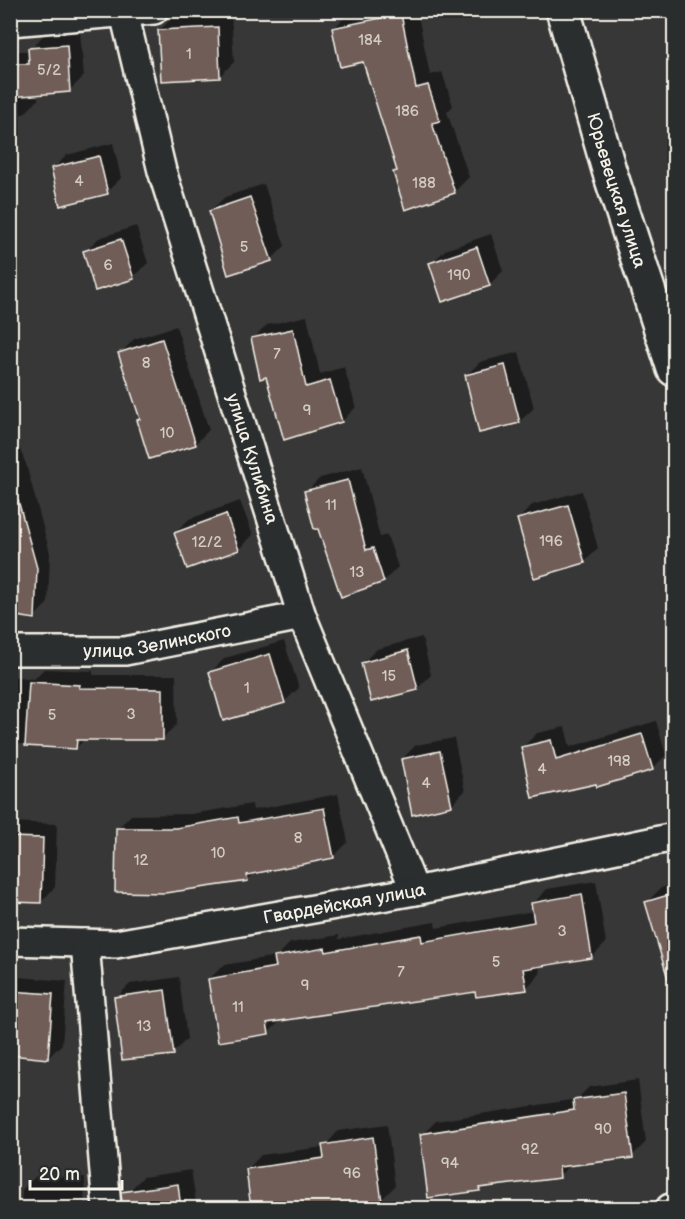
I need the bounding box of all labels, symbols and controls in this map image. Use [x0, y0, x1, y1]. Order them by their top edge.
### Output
house number: 184 [358, 31, 382, 50]
house number: 1 [186, 45, 192, 64]
house number: 5/2 [37, 61, 61, 80]
house number: 186 [395, 102, 419, 121]
street label: Юрьевецкая улица [582, 110, 650, 271]
house number: 4 [74, 172, 84, 191]
house number: 188 [412, 174, 436, 193]
house number: 5 [240, 238, 248, 257]
house number: 6 [103, 256, 113, 275]
house number: 190 [447, 266, 471, 285]
house number: 7 [273, 345, 281, 364]
house number: 8 [142, 354, 151, 373]
street label: улица Кулибина [222, 391, 282, 527]
house number: 9 [303, 401, 311, 420]
house number: 10 [160, 424, 174, 443]
house number: 11 [325, 496, 337, 515]
house number: 196 [539, 532, 563, 551]
house number: 12/2 [192, 533, 222, 552]
house number: 13 [349, 563, 365, 582]
street label: улица Зелинского [83, 620, 233, 662]
house number: 15 [382, 667, 396, 686]
house number: 1 [244, 679, 250, 698]
house number: 3 [126, 705, 136, 724]
house number: 5 [48, 706, 56, 725]
house number: 198 [607, 752, 631, 771]
house number: 4 [537, 760, 547, 779]
house number: 4 [421, 774, 431, 793]
house number: 8 [294, 829, 303, 848]
house number: 10 [211, 844, 225, 863]
house number: 12 [134, 851, 148, 870]
street label: Гвардейская улица [262, 879, 428, 929]
house number: 3 [557, 922, 567, 941]
house number: 5 [492, 953, 500, 972]
house number: 7 [397, 963, 405, 982]
house number: 9 [301, 976, 309, 995]
house number: 11 [232, 998, 244, 1017]
house number: 13 [136, 1017, 152, 1036]
house number: 90 [594, 1120, 612, 1139]
house number: 92 [521, 1140, 539, 1159]
scale bar [30, 1153, 122, 1191]
house number: 94 [441, 1154, 459, 1173]
text: 20 m [39, 1164, 80, 1185]
house number: 96 [343, 1164, 361, 1183]

